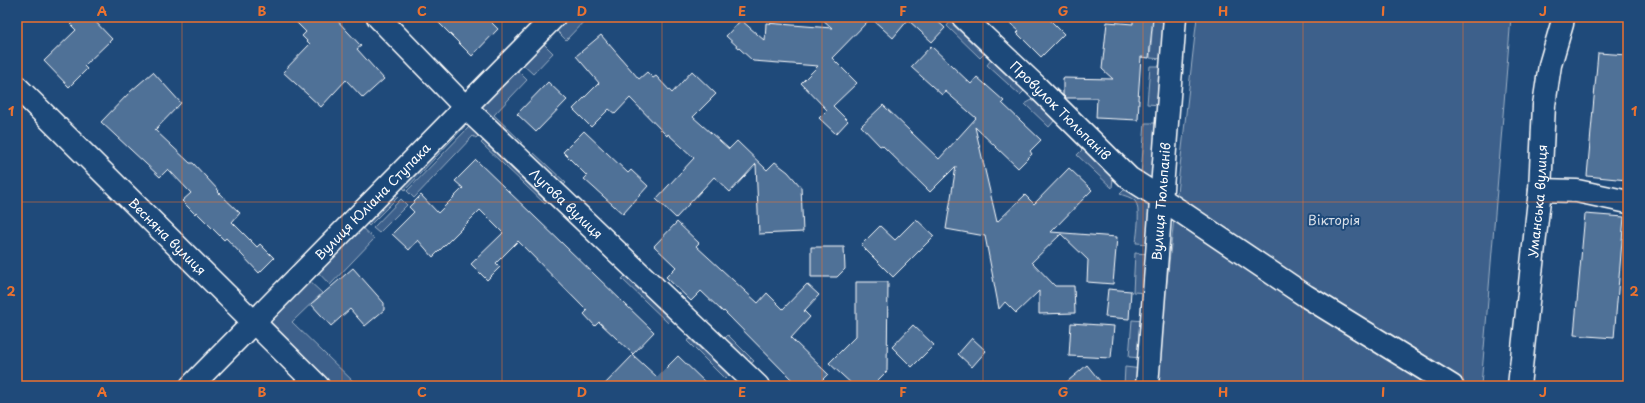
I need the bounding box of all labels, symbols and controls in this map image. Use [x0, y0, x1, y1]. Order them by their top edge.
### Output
text: A [97, 1, 107, 20]
text: B [258, 1, 267, 20]
text: C [417, 1, 427, 20]
text: D [577, 1, 587, 20]
text: E [738, 1, 746, 20]
text: F [899, 1, 907, 20]
text: G [1058, 1, 1068, 20]
text: H [1218, 1, 1228, 20]
text: I [1381, 1, 1385, 20]
text: J [1539, 1, 1547, 20]
street label: Провулок Тюльпанів [1006, 56, 1115, 164]
text: 1 [8, 101, 14, 120]
text: 1 [1631, 101, 1637, 120]
street label: Вулиця Юліана Ступака [310, 138, 435, 264]
street label: Вулиця Тюльпанів [1147, 142, 1174, 261]
street label: Уманська вулиця [1523, 144, 1551, 258]
street label: Лугова вулиця [526, 163, 608, 243]
street label: Весняна вулиця [125, 193, 211, 279]
park label: Вікторія [1308, 210, 1360, 229]
text: 2 [6, 281, 16, 300]
text: 2 [1629, 281, 1639, 300]
text: A [97, 382, 107, 401]
text: B [258, 382, 267, 401]
text: C [417, 382, 427, 401]
text: D [577, 382, 587, 401]
text: E [738, 382, 746, 401]
text: F [899, 382, 907, 401]
text: G [1058, 382, 1068, 401]
text: H [1218, 382, 1228, 401]
text: I [1381, 382, 1385, 401]
text: J [1539, 382, 1547, 401]

